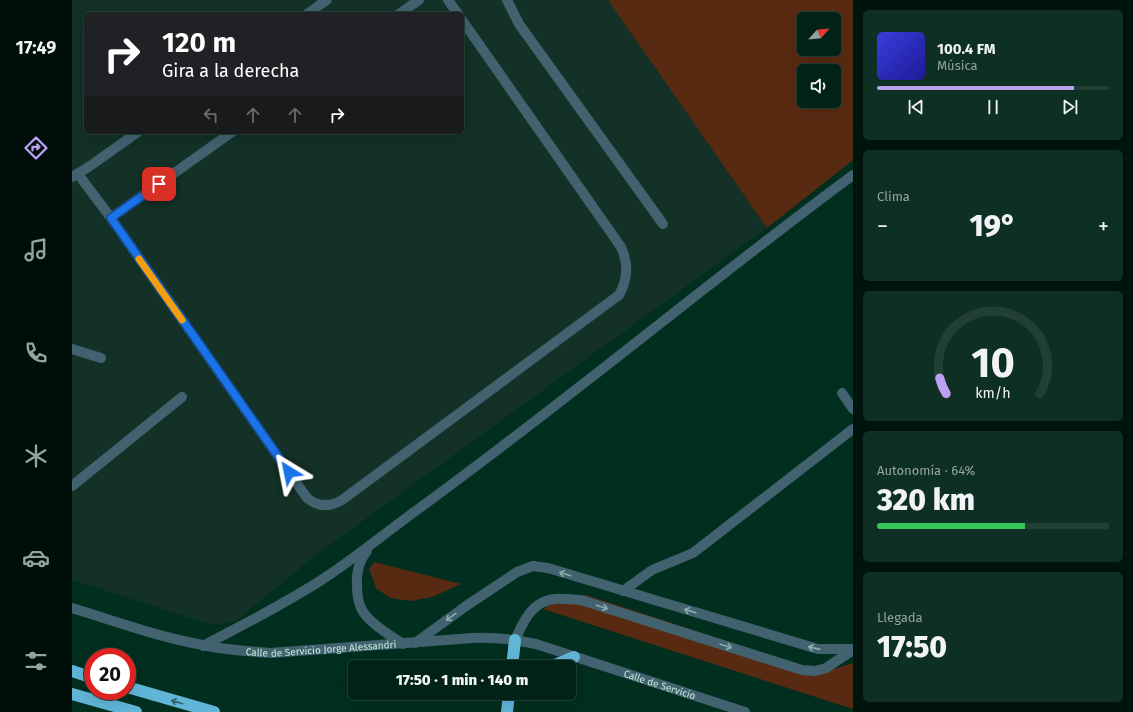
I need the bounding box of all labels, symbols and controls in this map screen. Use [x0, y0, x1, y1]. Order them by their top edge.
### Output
north arrow [797, 12, 841, 56]
map controls [797, 12, 841, 108]
text: 120 m [162, 26, 236, 59]
icon: right [96, 28, 148, 80]
text: 17:49 [16, 37, 56, 59]
text: 100.4 FM [937, 40, 996, 58]
text: Música [937, 58, 978, 73]
text: Gira a la derecha [162, 60, 299, 82]
button: sound [797, 64, 841, 108]
icon: previous [905, 96, 927, 118]
icon: pause [982, 96, 1004, 118]
icon: next [1059, 96, 1081, 118]
icon: left [200, 104, 222, 126]
icon: ahead [242, 104, 264, 126]
icon: ahead [284, 104, 306, 126]
icon: right [326, 104, 348, 126]
icon: directions [22, 134, 50, 162]
pin [142, 167, 176, 201]
icon: arrive [148, 173, 170, 195]
text: Clima [877, 189, 910, 204]
text: 19° [970, 208, 1016, 244]
text: − [877, 213, 888, 240]
text: + [1098, 213, 1109, 240]
icon: music [22, 236, 50, 264]
text: 10 [971, 338, 1015, 388]
icon: phone [22, 339, 50, 367]
text: km/h [975, 385, 1011, 402]
icon: climate [22, 442, 50, 470]
position arrow [268, 451, 310, 493]
text: Autonomía · 64% [877, 463, 975, 478]
text: 320 km [877, 482, 975, 518]
icon: car [22, 544, 50, 572]
one-way arrow [559, 570, 572, 577]
one-way arrow [596, 604, 609, 611]
one-way arrow [683, 607, 696, 614]
text: Llegada [877, 610, 923, 625]
one-way arrow [446, 613, 457, 621]
text: 17:50 [877, 629, 947, 665]
street label: Calle de Servicio Jorge Alessandri [245, 639, 397, 660]
one-way arrow [720, 643, 733, 650]
one-way arrow [808, 643, 821, 651]
icon: filters [22, 647, 50, 675]
speed limit sign: 20 [84, 648, 136, 700]
street label: Calle de Servicio [622, 668, 697, 703]
text: 17:50 · 1 min · 140 m [396, 671, 528, 689]
one-way arrow [170, 697, 183, 705]

